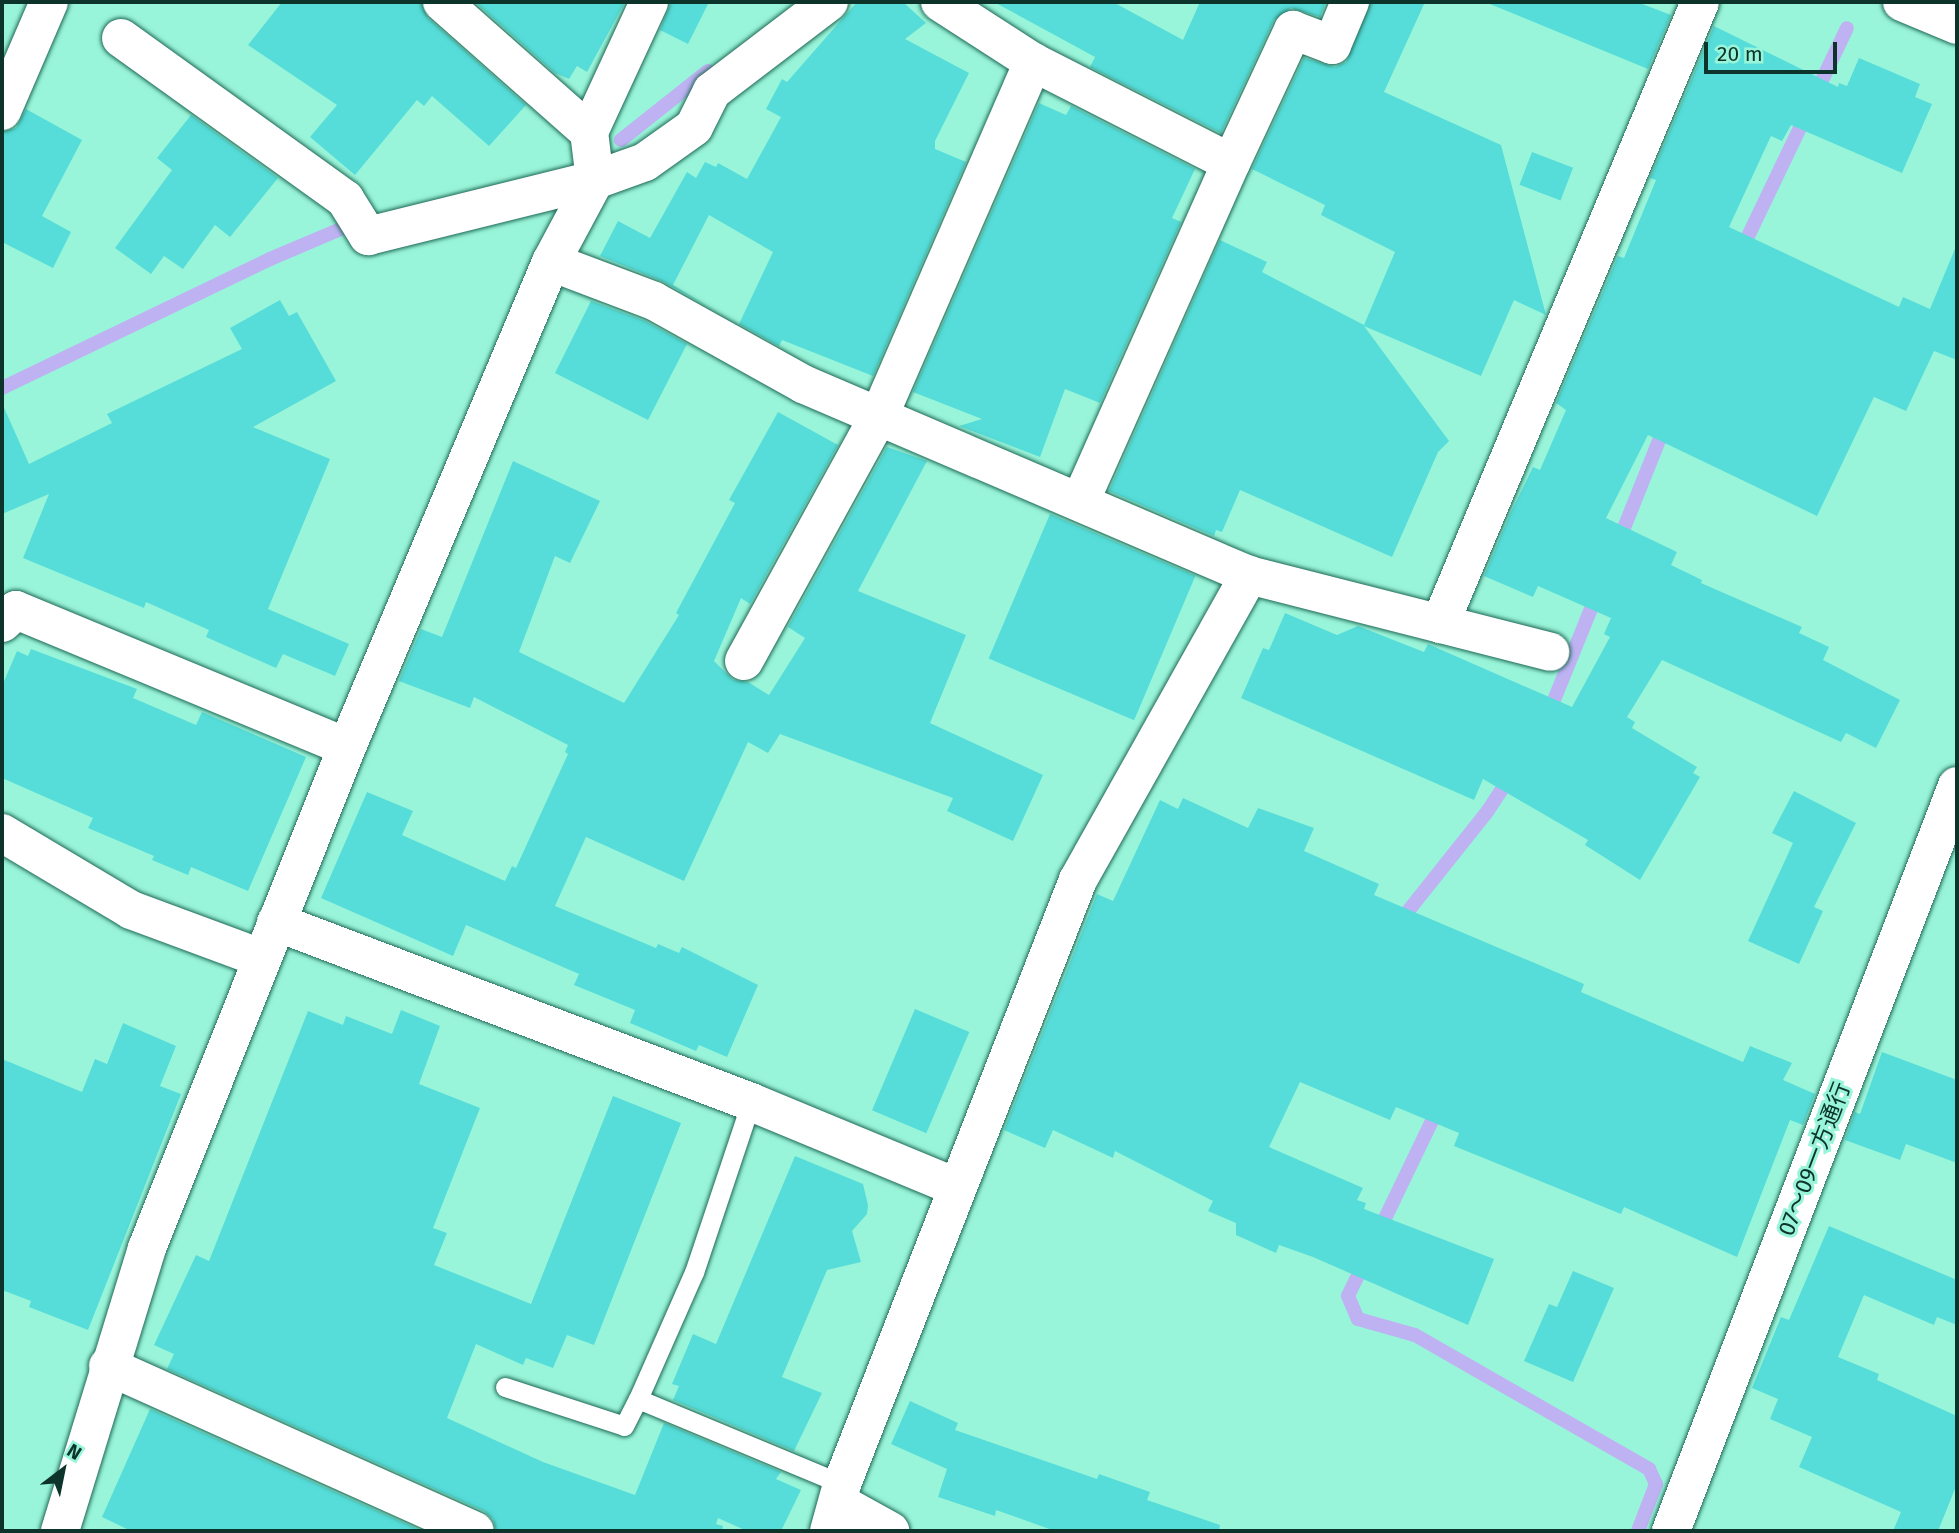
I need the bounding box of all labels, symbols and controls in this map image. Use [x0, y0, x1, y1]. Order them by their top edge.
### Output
scale bar [1707, 28, 1840, 72]
text: 20 m [1717, 41, 1763, 67]
street label: 07～09一方通行 [1772, 1078, 1856, 1240]
north arrow [28, 1435, 98, 1505]
text: N [63, 1439, 86, 1465]

